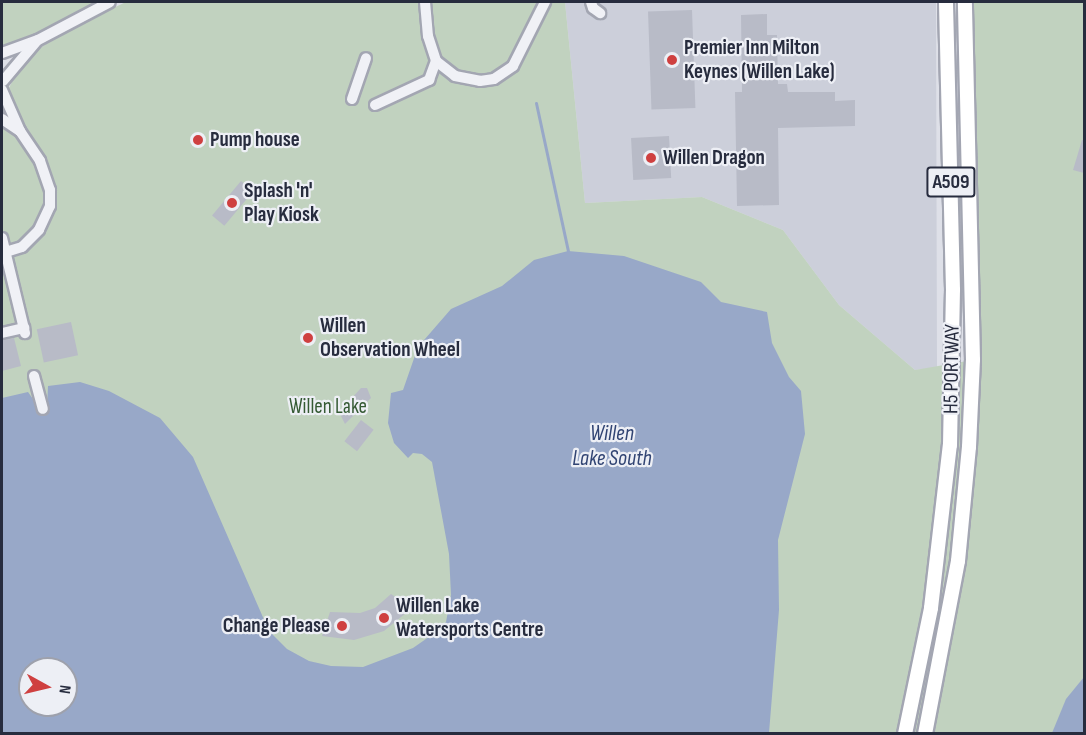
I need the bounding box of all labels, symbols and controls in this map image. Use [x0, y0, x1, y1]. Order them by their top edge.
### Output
place label: Premier Inn Milton Keynes (Willen Lake) [684, 35, 835, 85]
marker: Premier Inn Milton Keynes (Willen Lake) [665, 53, 679, 67]
place label: Pump house [210, 127, 300, 153]
marker: Pump house [191, 133, 205, 147]
place label: Willen Dragon [663, 145, 765, 171]
marker: Willen Dragon [644, 151, 658, 165]
road number: A509 [926, 165, 976, 199]
place label: Splash 'n' Play Kiosk [244, 178, 319, 228]
marker: Splash 'n' Play Kiosk [225, 196, 239, 210]
place label: Willen Observation Wheel [320, 313, 460, 363]
street label: H5 PORTWAY [939, 324, 965, 414]
marker: Willen Observation Wheel [301, 331, 315, 345]
park label: Willen Lake [289, 394, 367, 420]
water label: Willen Lake South [572, 420, 652, 472]
place label: Willen Lake Watersports Centre [396, 593, 543, 643]
marker: Willen Lake Watersports Centre [377, 611, 391, 625]
place label: Change Please [223, 613, 330, 639]
marker: Change Please [335, 619, 349, 633]
north arrow [18, 657, 78, 717]
text: N [54, 684, 74, 695]

